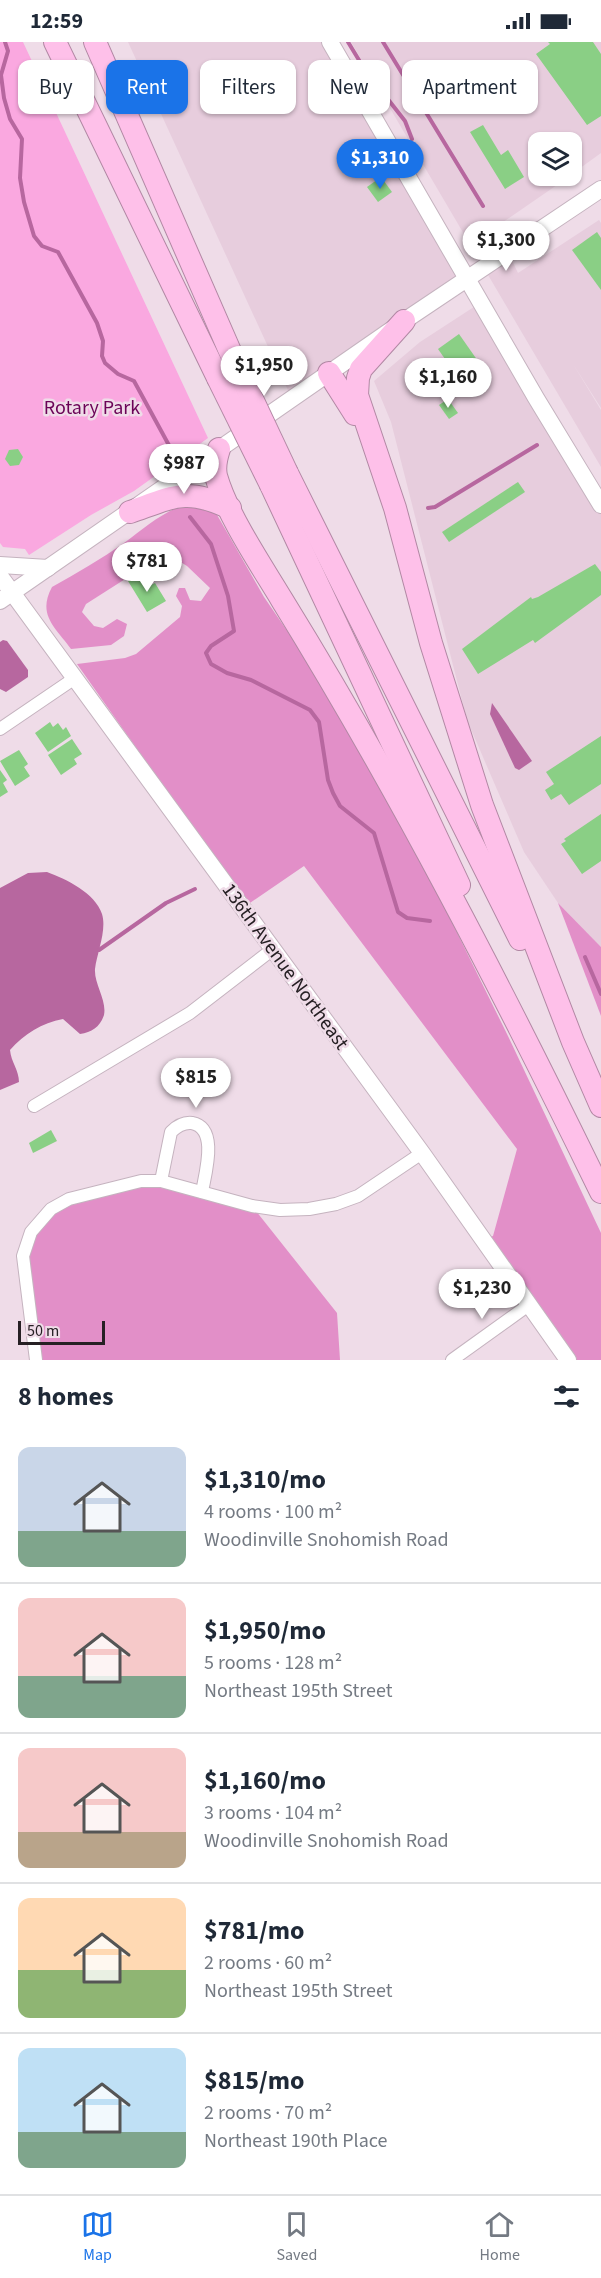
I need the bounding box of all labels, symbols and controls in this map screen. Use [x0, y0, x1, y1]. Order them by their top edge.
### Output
text: 12:59 [30, 5, 83, 37]
chip: Buy [18, 60, 94, 114]
chip: Rent [106, 60, 188, 114]
chip: Filters [200, 60, 296, 114]
chip: New [308, 60, 390, 114]
chip: Apartment [402, 60, 538, 114]
map controls [528, 132, 582, 186]
button: layers [528, 132, 582, 186]
pin: $1,310 [331, 139, 429, 190]
text: $1,310 [351, 144, 409, 172]
pin: $1,300 [457, 221, 555, 272]
text: $1,300 [477, 226, 535, 254]
pin: $1,950 [215, 346, 313, 397]
text: $1,950 [235, 351, 293, 379]
pin: $1,160 [399, 358, 497, 409]
text: $1,160 [419, 363, 477, 391]
park label: Rotary Park [44, 394, 140, 422]
pin: $987 [148, 444, 220, 495]
text: $987 [163, 449, 205, 477]
pin: $781 [111, 542, 183, 593]
text: $781 [126, 547, 168, 575]
street label: 136th Avenue Northeast [215, 877, 355, 1056]
pin: $815 [160, 1058, 232, 1109]
text: $815 [175, 1063, 217, 1091]
pin: $1,230 [433, 1269, 531, 1320]
text: $1,230 [453, 1274, 511, 1302]
scale bar [18, 1318, 105, 1346]
text: 50 m [27, 1320, 59, 1342]
text: 8 homes [18, 1378, 113, 1415]
icon: filters [550, 1380, 583, 1413]
text: $1,310/mo [204, 1461, 326, 1498]
icon: home [66, 1471, 138, 1543]
text: 4 rooms · 100 m² [204, 1498, 342, 1526]
text: Woodinville Snohomish Road [204, 1526, 449, 1554]
text: $1,950/mo [204, 1612, 326, 1649]
icon: home [66, 1622, 138, 1694]
text: 5 rooms · 128 m² [204, 1649, 342, 1677]
text: Northeast 195th Street [204, 1677, 392, 1705]
text: $1,160/mo [204, 1762, 326, 1799]
icon: home [66, 1772, 138, 1844]
text: 3 rooms · 104 m² [204, 1799, 342, 1827]
text: Woodinville Snohomish Road [204, 1827, 449, 1855]
text: $781/mo [204, 1912, 304, 1949]
icon: home [66, 1922, 138, 1994]
text: 2 rooms · 60 m² [204, 1949, 332, 1977]
text: Northeast 195th Street [204, 1977, 392, 2005]
text: $815/mo [204, 2062, 304, 2099]
icon: home [66, 2072, 138, 2144]
text: 2 rooms · 70 m² [204, 2099, 332, 2127]
text: Northeast 190th Place [204, 2127, 387, 2155]
tab: Map [81, 2208, 114, 2266]
tab: Saved [276, 2208, 317, 2266]
tab: Home [480, 2208, 520, 2266]

